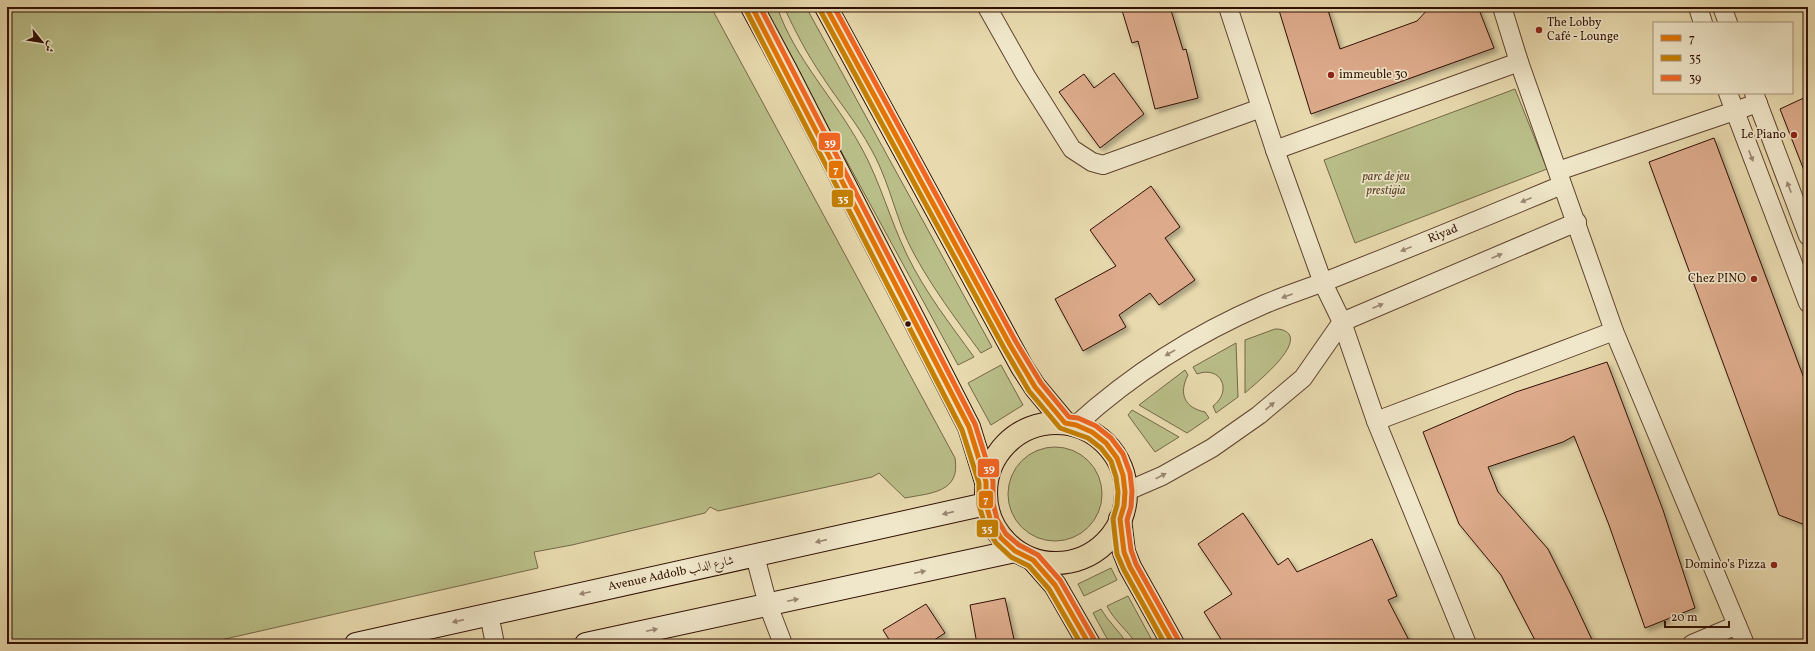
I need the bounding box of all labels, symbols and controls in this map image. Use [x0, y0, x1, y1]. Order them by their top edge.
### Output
place label: The Lobby Café - Lounge [1547, 15, 1619, 45]
north arrow [22, 22, 62, 62]
legend [1653, 22, 1793, 94]
marker: The Lobby Café - Lounge [1534, 25, 1544, 35]
text: 7 [1689, 31, 1695, 47]
text: ش [40, 38, 59, 55]
text: 35 [1689, 51, 1701, 67]
place label: immeuble 30 [1339, 67, 1408, 83]
marker: immeuble 30 [1326, 70, 1336, 80]
text: 39 [1689, 71, 1701, 87]
place label: Le Piano [1741, 127, 1786, 143]
marker: Le Piano [1789, 130, 1799, 140]
line badge: 39 [818, 132, 841, 151]
text: 39 [824, 136, 836, 151]
one-way arrow [1749, 150, 1755, 162]
line badge: 7 [828, 160, 844, 179]
text: 7 [833, 163, 839, 178]
park label: parc de jeu prestigia [1362, 169, 1410, 199]
one-way arrow [1786, 180, 1792, 192]
line badge: 35 [831, 189, 854, 208]
text: 35 [838, 192, 848, 207]
one-way arrow [1521, 197, 1532, 203]
street label: Riyad [1426, 221, 1461, 247]
one-way arrow [1399, 247, 1411, 253]
one-way arrow [1492, 253, 1503, 259]
place label: Chez PINO [1688, 271, 1746, 287]
marker: Chez PINO [1749, 274, 1759, 284]
one-way arrow [1280, 293, 1292, 299]
one-way arrow [1372, 303, 1384, 309]
unlabelled marker [903, 319, 913, 329]
one-way arrow [1164, 349, 1176, 356]
one-way arrow [1265, 401, 1275, 410]
line badge: 39 [977, 458, 1000, 478]
text: 39 [983, 462, 995, 477]
one-way arrow [1155, 473, 1167, 479]
line badge: 7 [978, 490, 994, 509]
text: 7 [983, 493, 989, 508]
one-way arrow [942, 510, 954, 516]
line badge: 35 [976, 519, 999, 538]
text: 35 [982, 522, 992, 537]
one-way arrow [815, 539, 827, 545]
street label: Avenue Addolb شارع الدلب [607, 553, 736, 597]
place label: Domino’s Pizza [1685, 557, 1766, 573]
marker: Domino’s Pizza [1769, 560, 1779, 570]
one-way arrow [914, 568, 926, 574]
one-way arrow [579, 590, 591, 596]
one-way arrow [787, 596, 799, 602]
scale bar [1665, 603, 1729, 629]
text: 20 m [1671, 610, 1698, 626]
one-way arrow [452, 618, 464, 624]
one-way arrow [646, 627, 658, 633]

